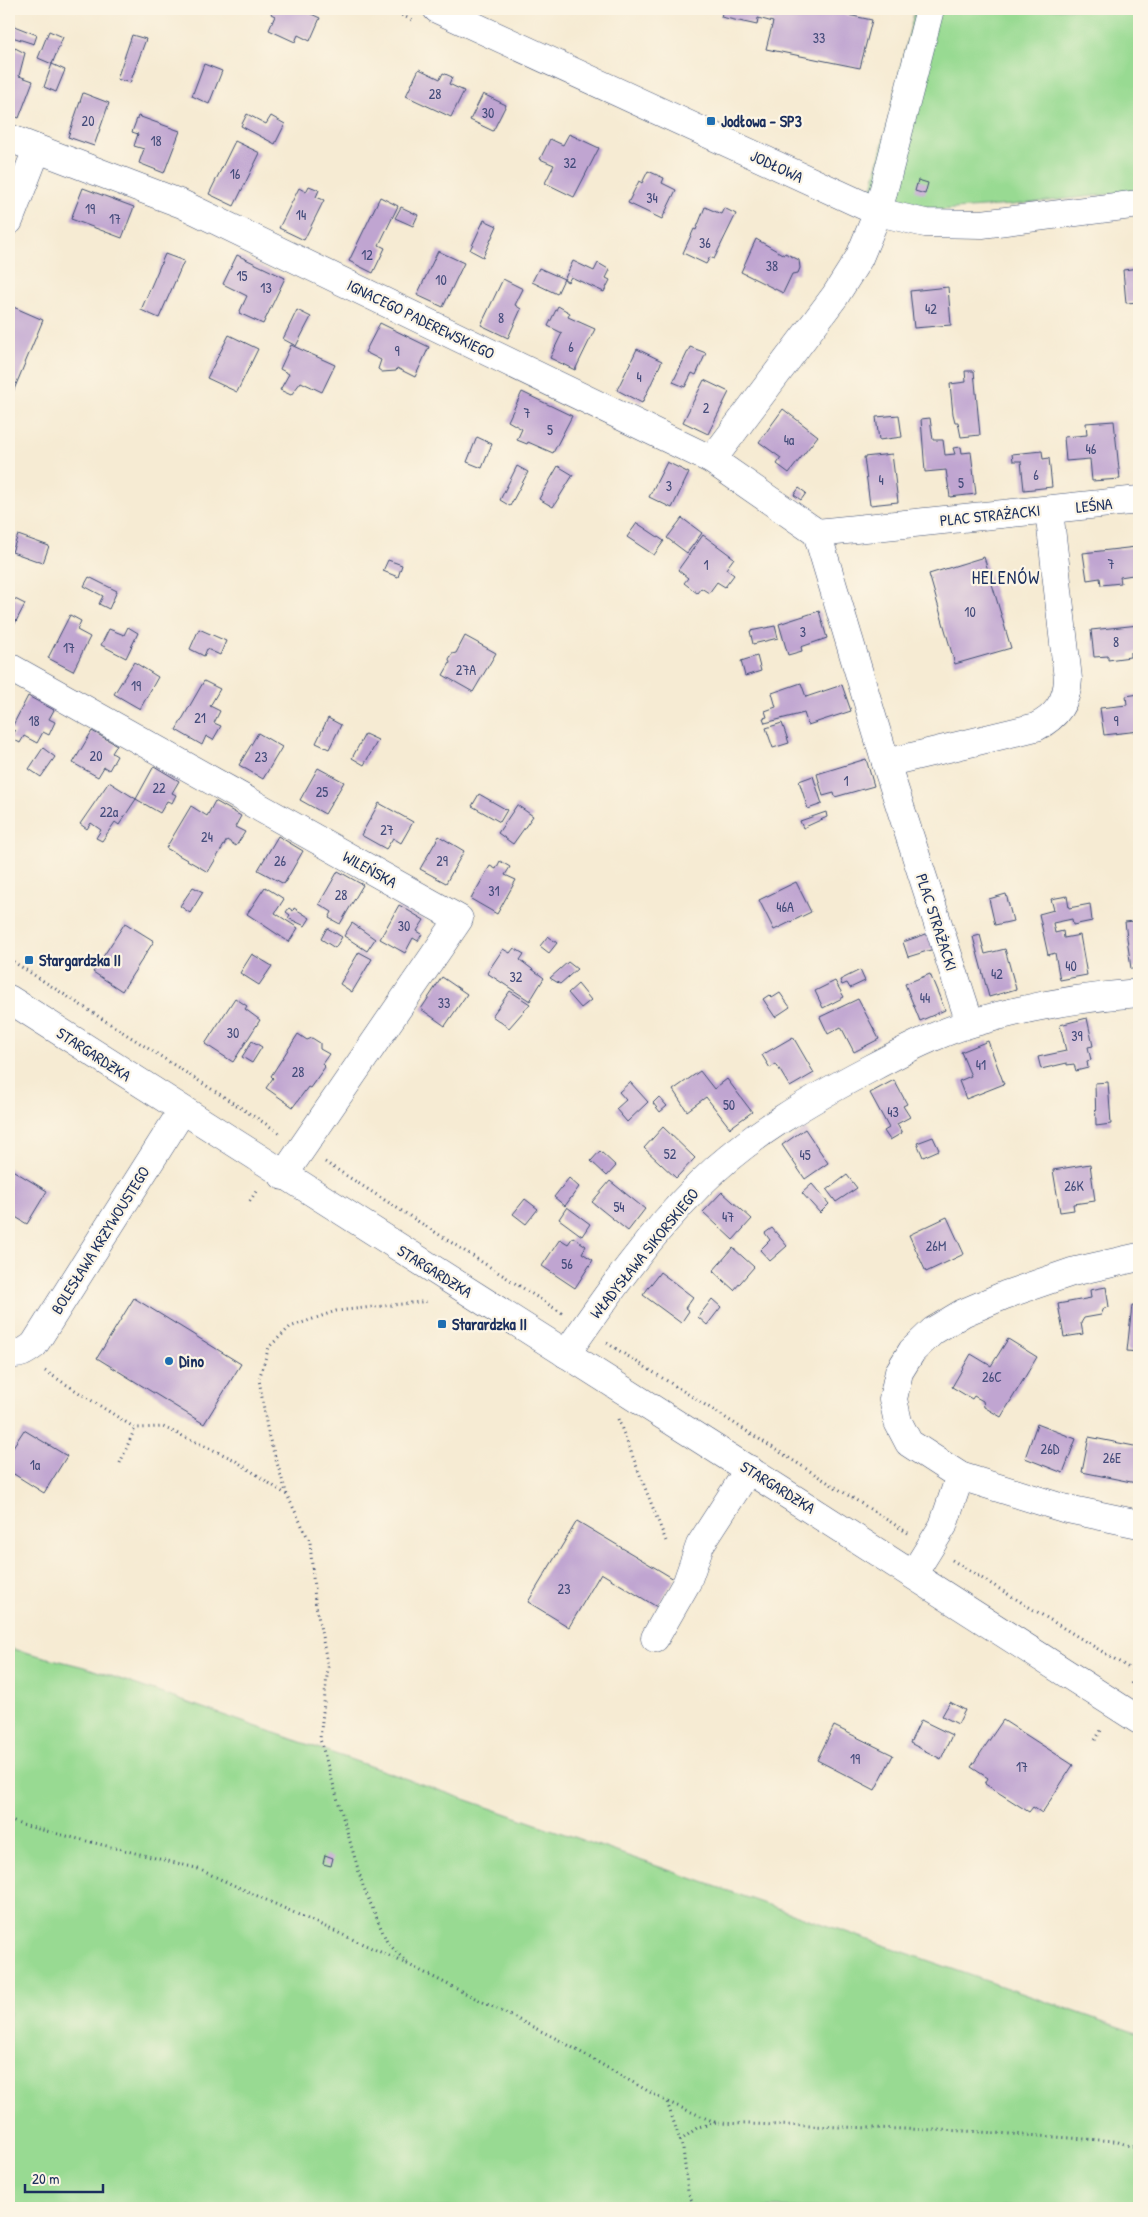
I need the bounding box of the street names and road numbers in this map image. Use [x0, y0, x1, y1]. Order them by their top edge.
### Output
street label: JODŁOWA [747, 144, 807, 188]
street label: IGNACEGO PADEREWSKIEGO [344, 274, 498, 364]
street label: LEŚNA [1075, 492, 1114, 518]
street label: PLAC STRAŻACKI [939, 499, 1041, 531]
street label: WILEŃSKA [339, 845, 401, 893]
street label: PLAC STRAŻACKI [911, 871, 963, 973]
street label: STARGARDZKA [53, 1022, 136, 1086]
street label: BOLESŁAWA KRZYWOUSTEGO [45, 1162, 155, 1318]
street label: WŁADYSŁAWA SIKORSKIEGO [584, 1183, 704, 1323]
street label: STARGARDZKA [393, 1239, 477, 1303]
street label: STARGARDZKA [736, 1455, 820, 1519]

